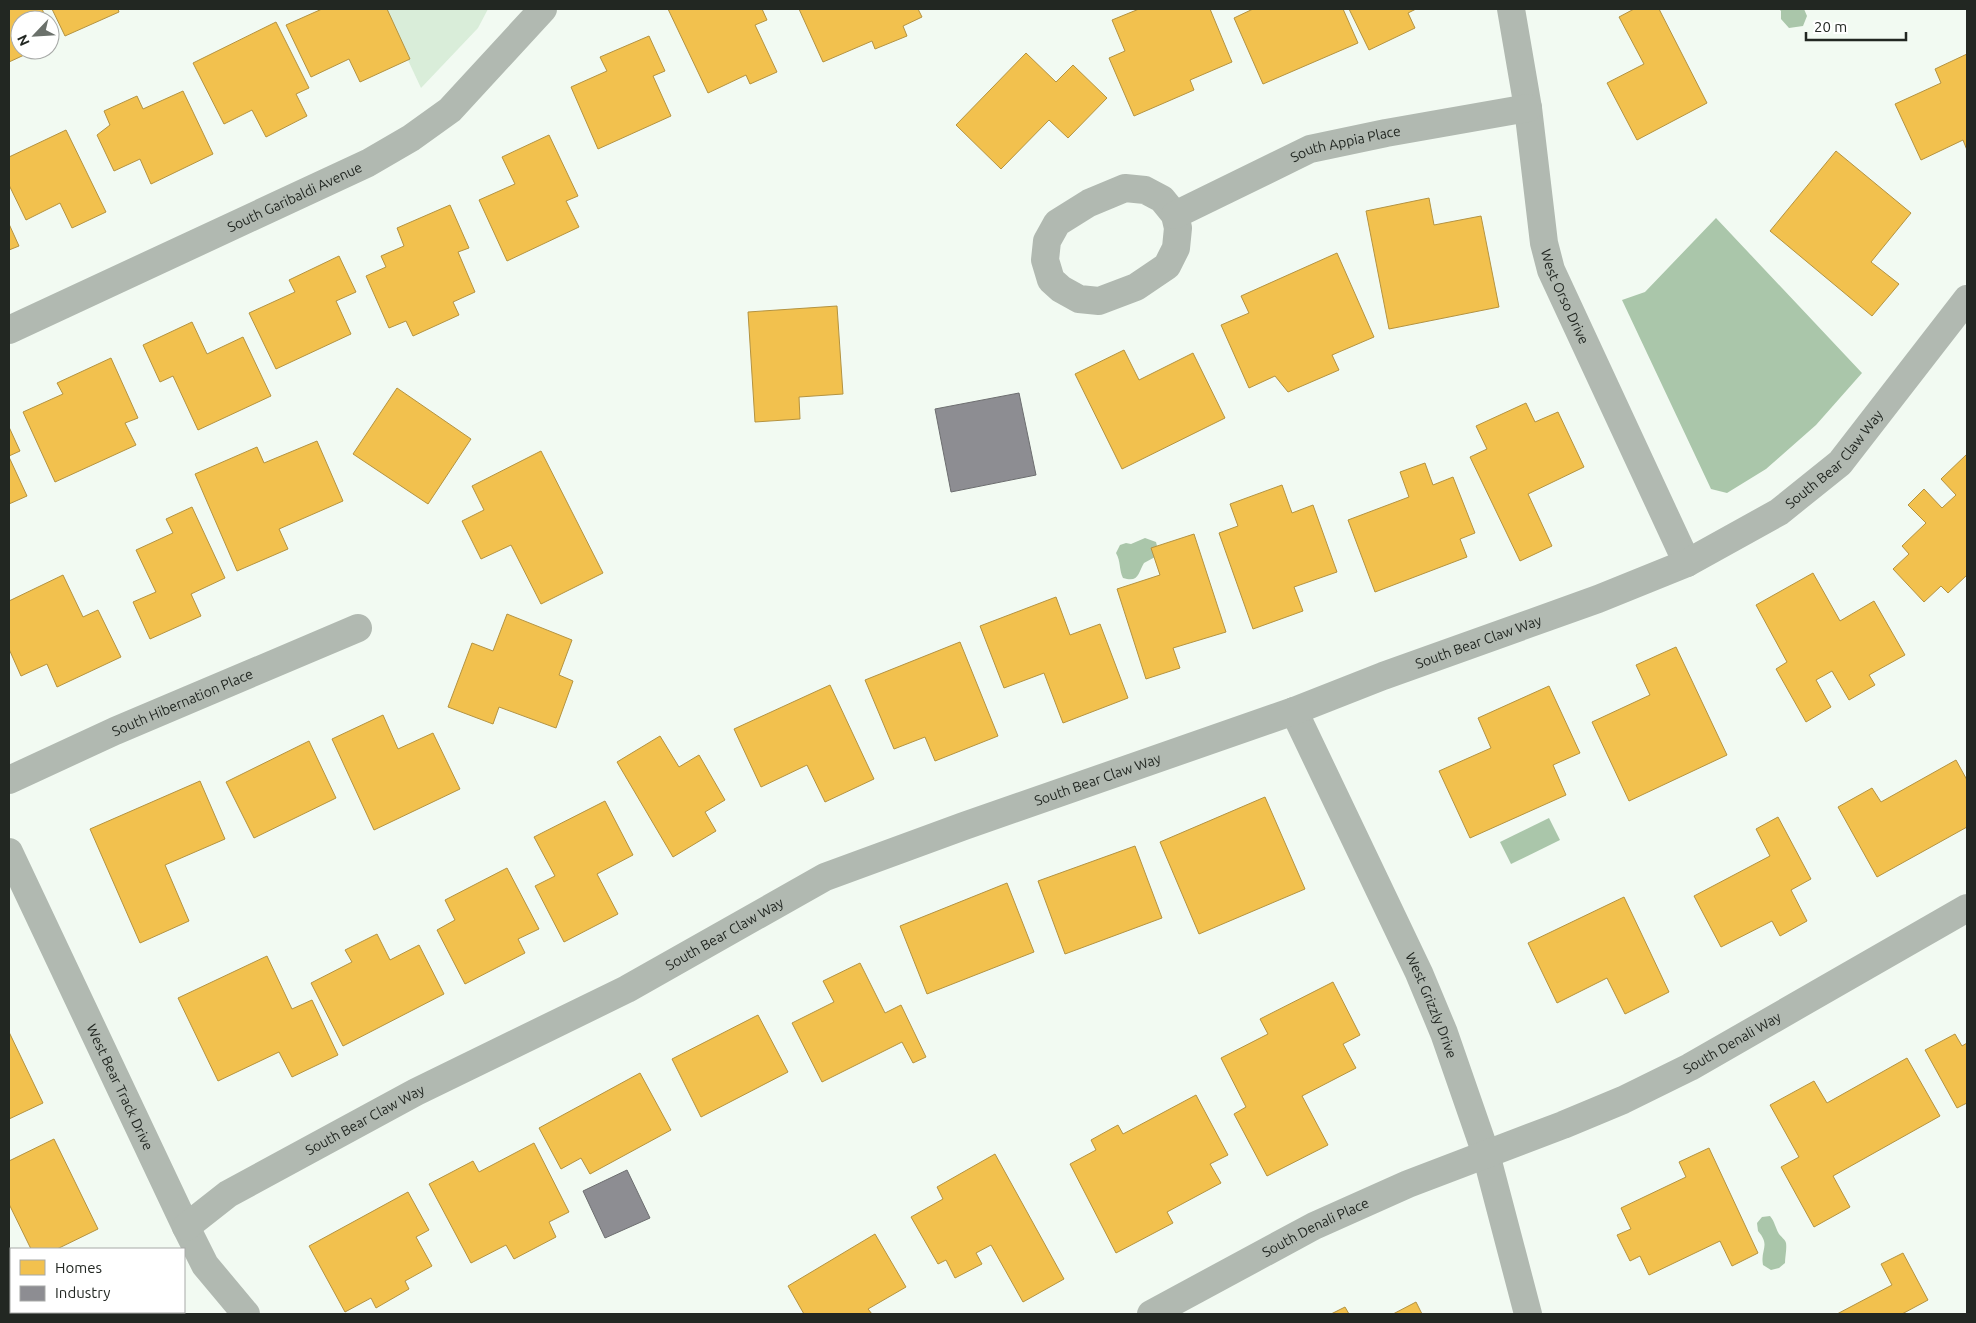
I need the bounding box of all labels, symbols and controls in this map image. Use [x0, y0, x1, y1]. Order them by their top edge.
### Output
north arrow [10, 10, 60, 60]
scale bar [1806, 10, 1906, 42]
text: 20 m [1814, 18, 1847, 35]
text: N [14, 32, 33, 49]
street label: South Appia Place [1288, 123, 1402, 165]
street label: South Garibaldi Avenue [225, 159, 364, 235]
street label: West Orso Drive [1538, 247, 1592, 347]
street label: South Bear Claw Way [1782, 407, 1886, 512]
street label: South Bear Claw Way [1413, 612, 1544, 672]
street label: South Hibernation Place [109, 665, 255, 739]
street label: South Bear Claw Way [1032, 750, 1163, 809]
street label: South Bear Claw Way [663, 894, 786, 974]
street label: West Grizzly Drive [1402, 950, 1460, 1060]
street label: South Denali Way [1680, 1009, 1784, 1077]
street label: West Bear Track Drive [83, 1022, 157, 1153]
street label: South Bear Claw Way [303, 1081, 427, 1159]
street label: South Denali Place [1259, 1195, 1371, 1260]
legend [10, 1248, 185, 1313]
text: Homes [55, 1259, 102, 1276]
text: Industry [55, 1284, 110, 1301]

